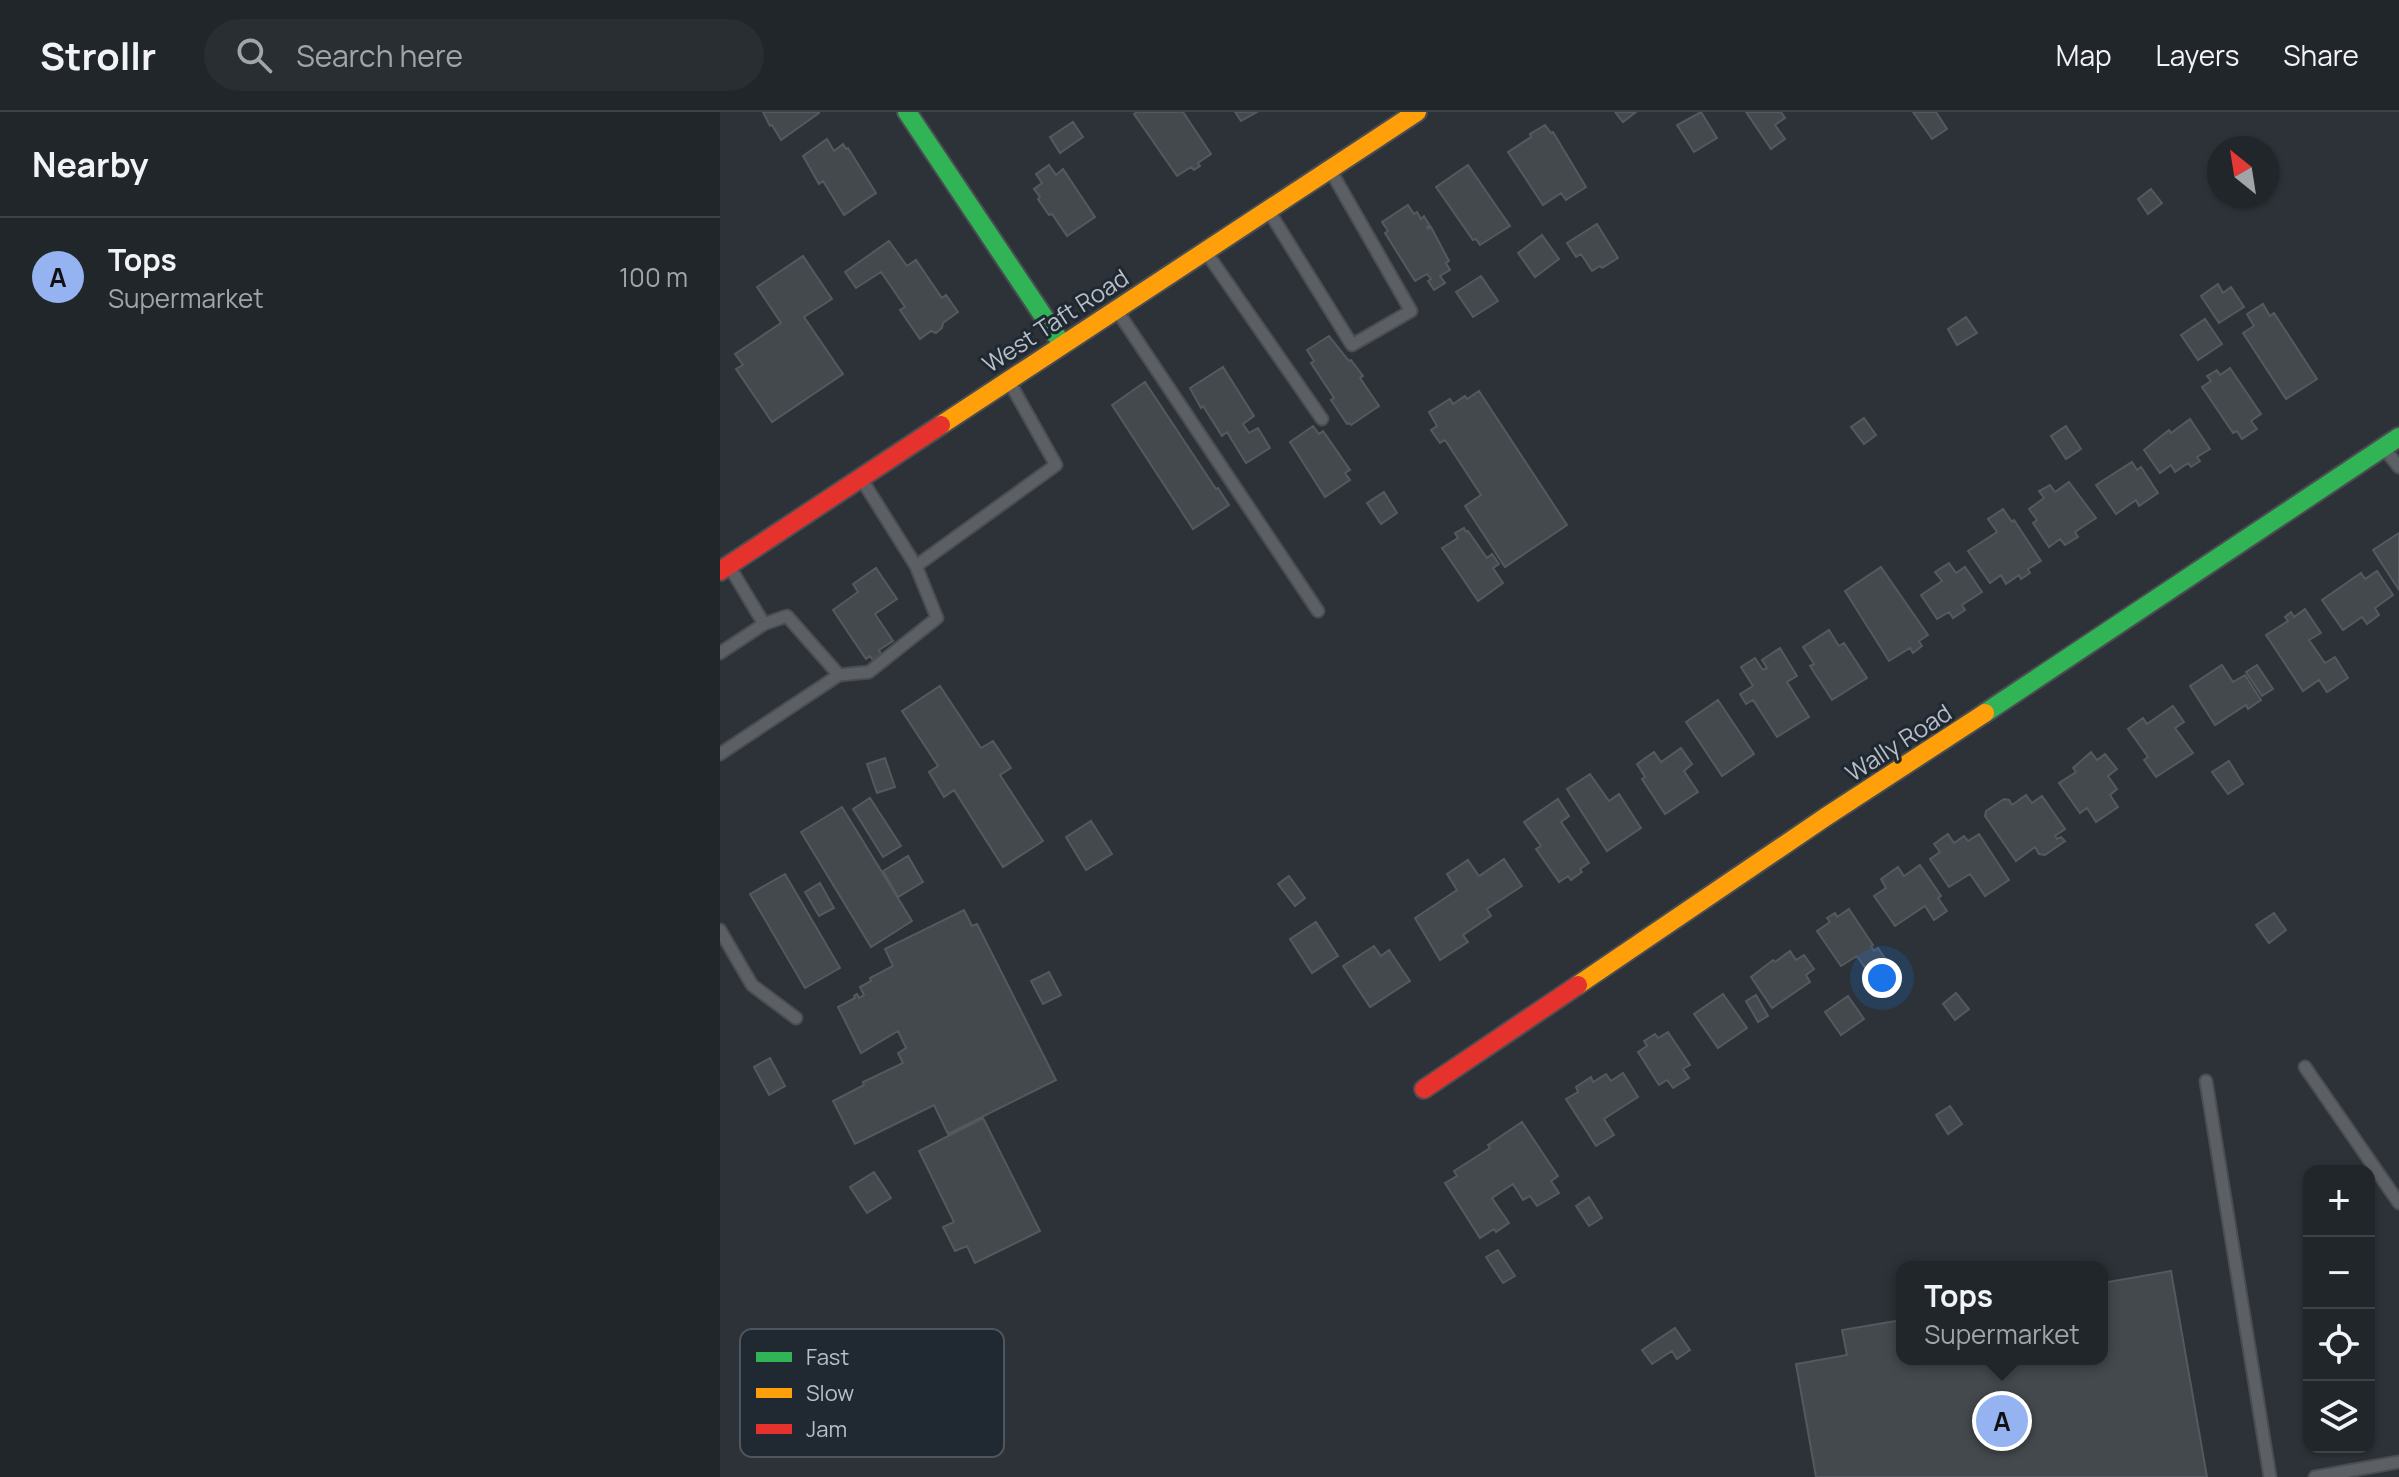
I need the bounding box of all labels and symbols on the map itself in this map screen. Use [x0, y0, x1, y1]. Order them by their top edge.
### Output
north arrow [2207, 136, 2279, 208]
street label: West Taft Road [976, 260, 1134, 380]
street label: Wally Road [1839, 695, 1957, 789]
your location [1862, 958, 1902, 998]
legend [740, 1329, 1004, 1457]
text: Fast [806, 1342, 849, 1372]
text: Slow [806, 1378, 854, 1408]
pin: A [1976, 1391, 2028, 1451]
text: Jam [806, 1414, 847, 1444]

